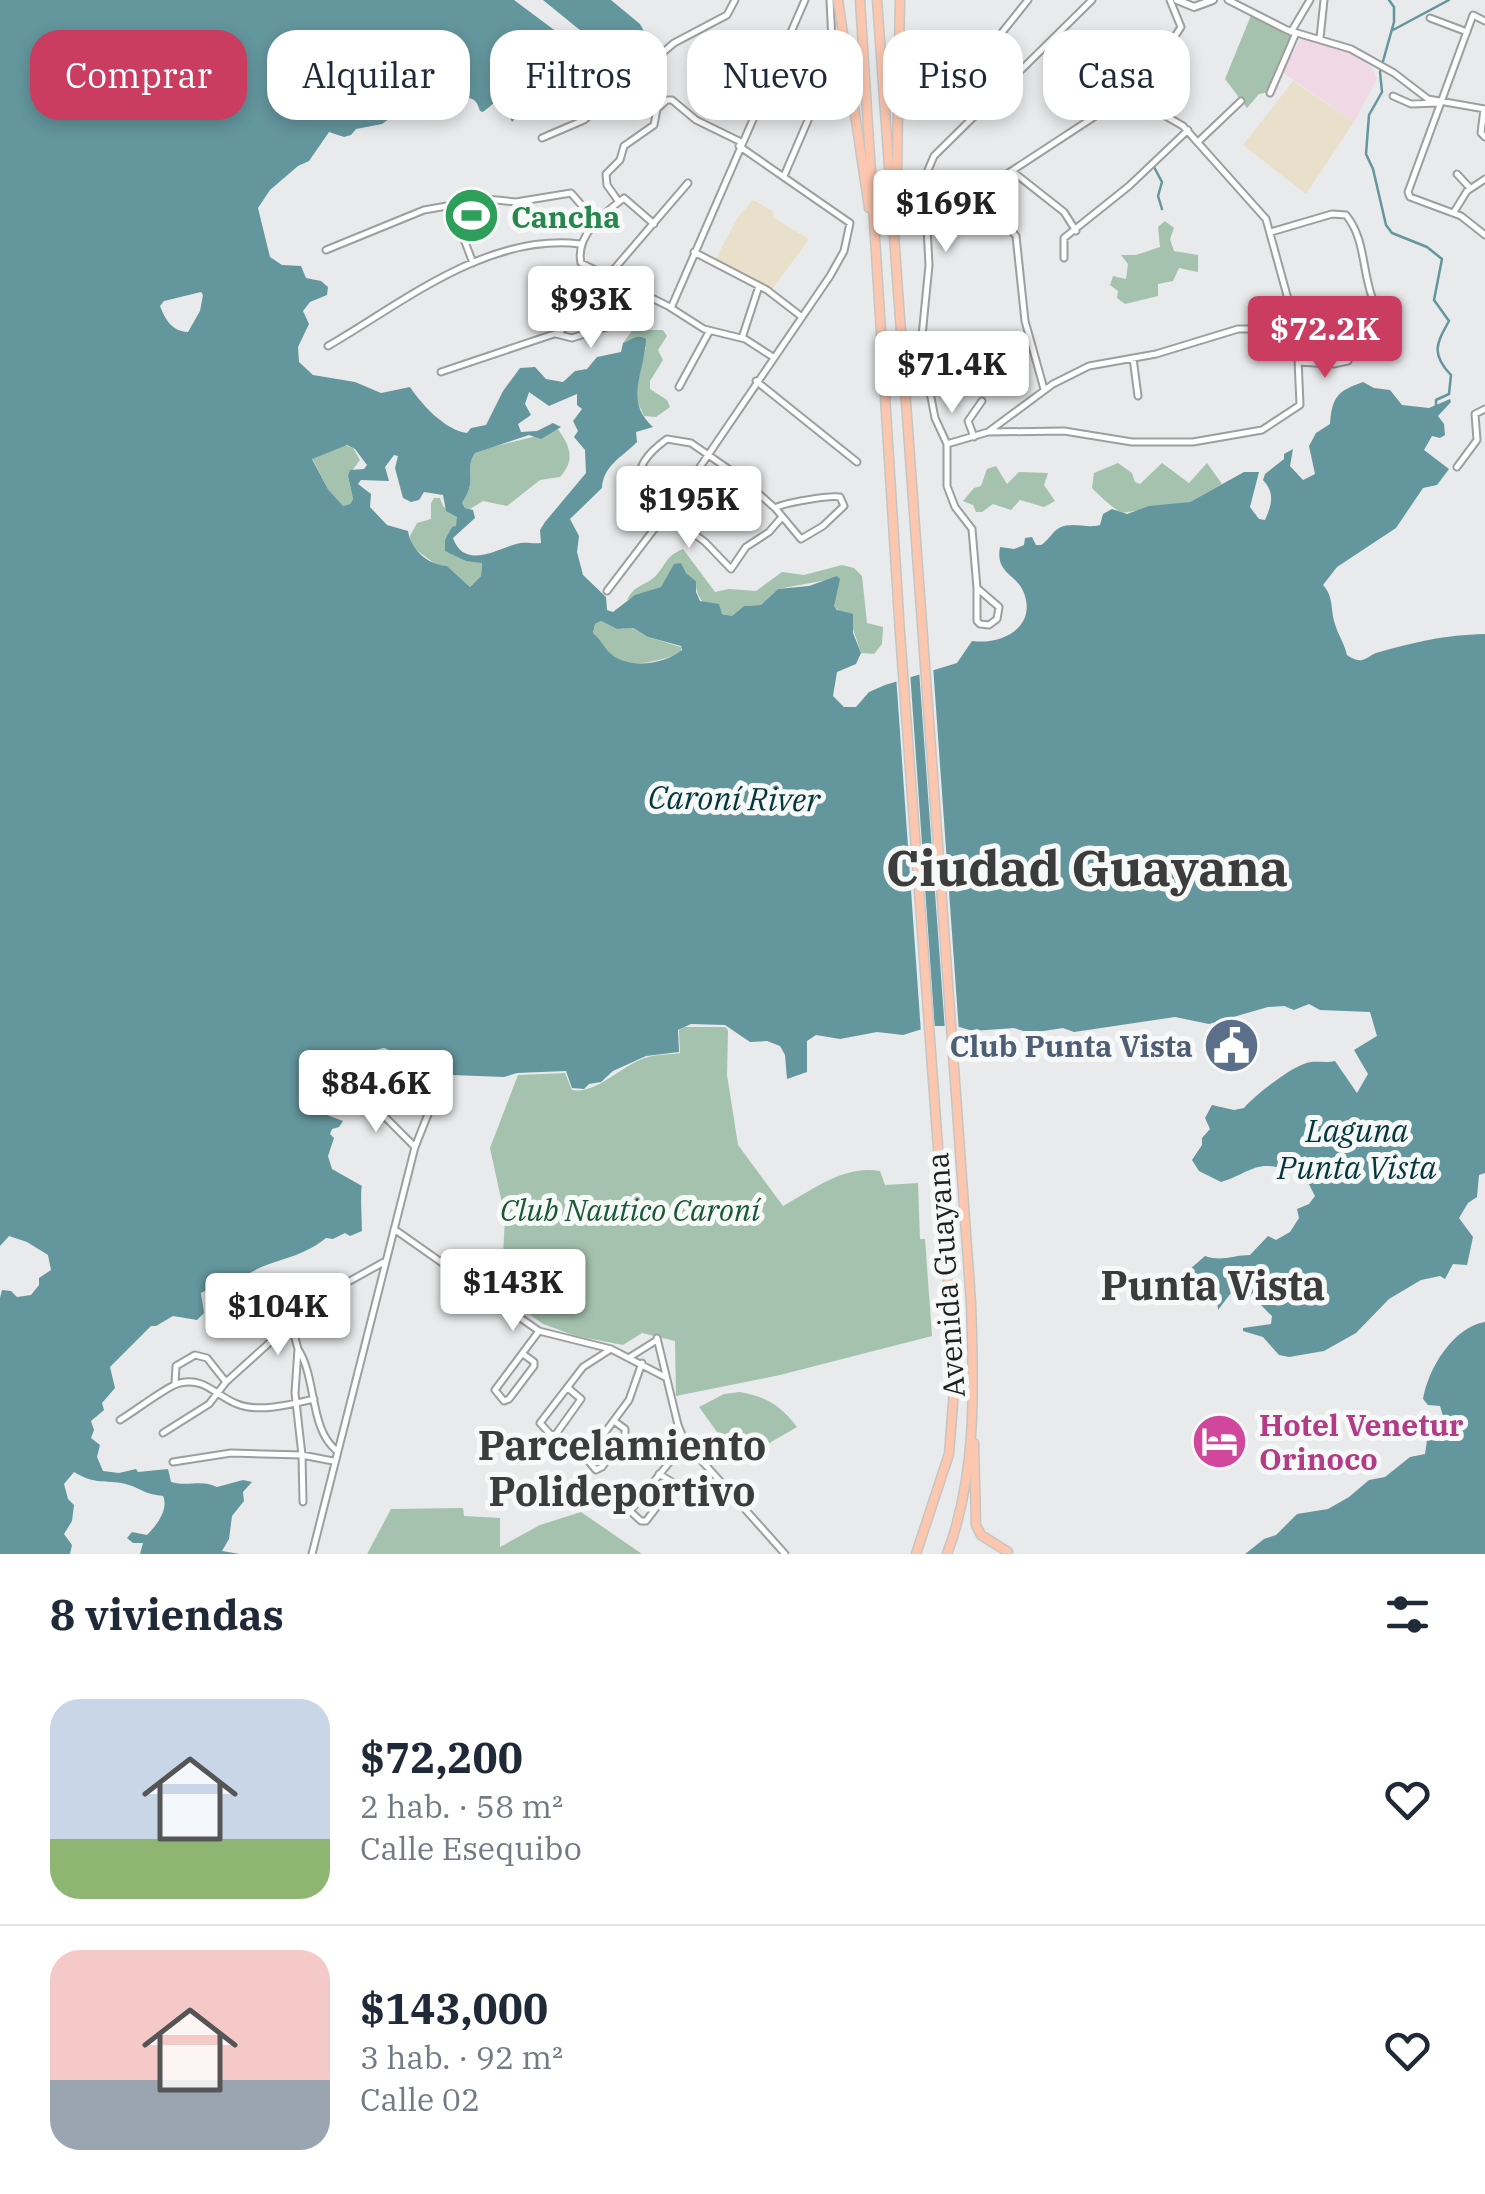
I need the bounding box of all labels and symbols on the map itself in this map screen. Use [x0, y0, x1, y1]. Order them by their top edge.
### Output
pin: $169K [876, 170, 1016, 255]
sports icon: Cancha [442, 186, 502, 246]
place label: Cancha [511, 197, 620, 236]
pin: $93K [532, 266, 650, 351]
pin: $72.2K [1244, 296, 1406, 381]
pin: $71.4K [871, 331, 1033, 416]
pin: $195K [619, 466, 759, 551]
water label: Caroní River [648, 776, 821, 821]
district label: Ciudad Guayana [886, 835, 1288, 900]
public building icon: Club Punta Vista [1202, 1015, 1262, 1075]
place label: Club Punta Vista [950, 1026, 1193, 1065]
pin: $84.6K [295, 1050, 457, 1135]
water label: Laguna Punta Vista [1276, 1109, 1437, 1188]
street label: Avenida Guayana [917, 1151, 973, 1399]
park label: Club Nautico Caroní [500, 1190, 762, 1229]
pin: $143K [443, 1249, 583, 1334]
district label: Punta Vista [1101, 1259, 1325, 1311]
pin: $104K [208, 1273, 348, 1358]
place label: Hotel Venetur Orinoco [1259, 1405, 1464, 1478]
hotel icon: Hotel Venetur Orinoco [1190, 1411, 1250, 1471]
district label: Parcelamiento Polideportivo [478, 1419, 766, 1517]

